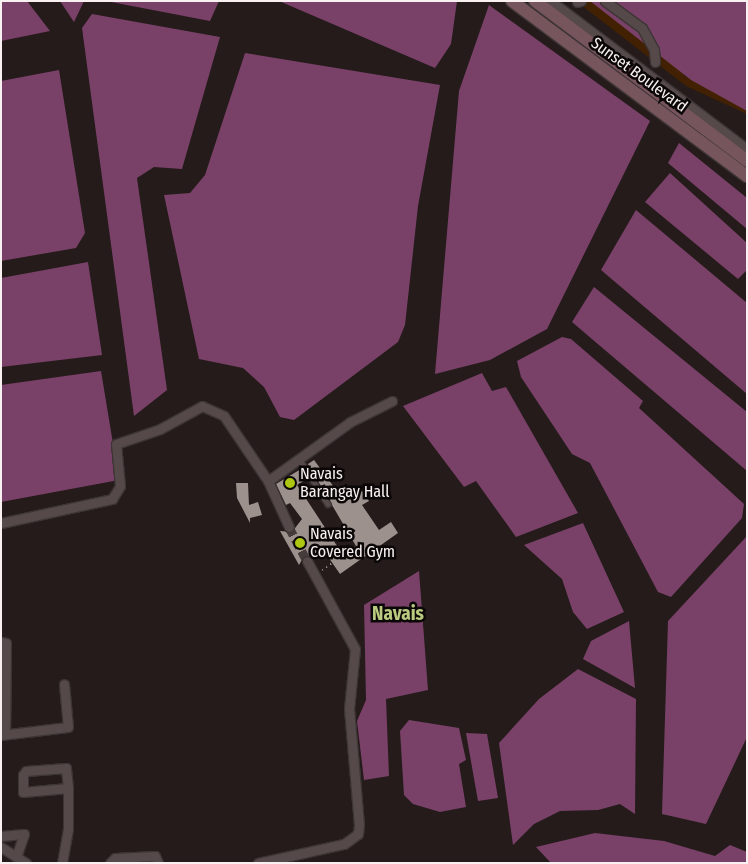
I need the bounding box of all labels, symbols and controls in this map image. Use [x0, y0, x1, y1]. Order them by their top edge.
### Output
street label: Sunset Boulevard [587, 34, 691, 116]
place label: Navais Barangay Hall [300, 464, 389, 502]
marker: Navais Barangay Hall [284, 477, 296, 489]
place label: Navais Covered Gym [310, 524, 395, 562]
marker: Navais Covered Gym [294, 537, 306, 549]
district label: Navais [372, 603, 424, 625]

